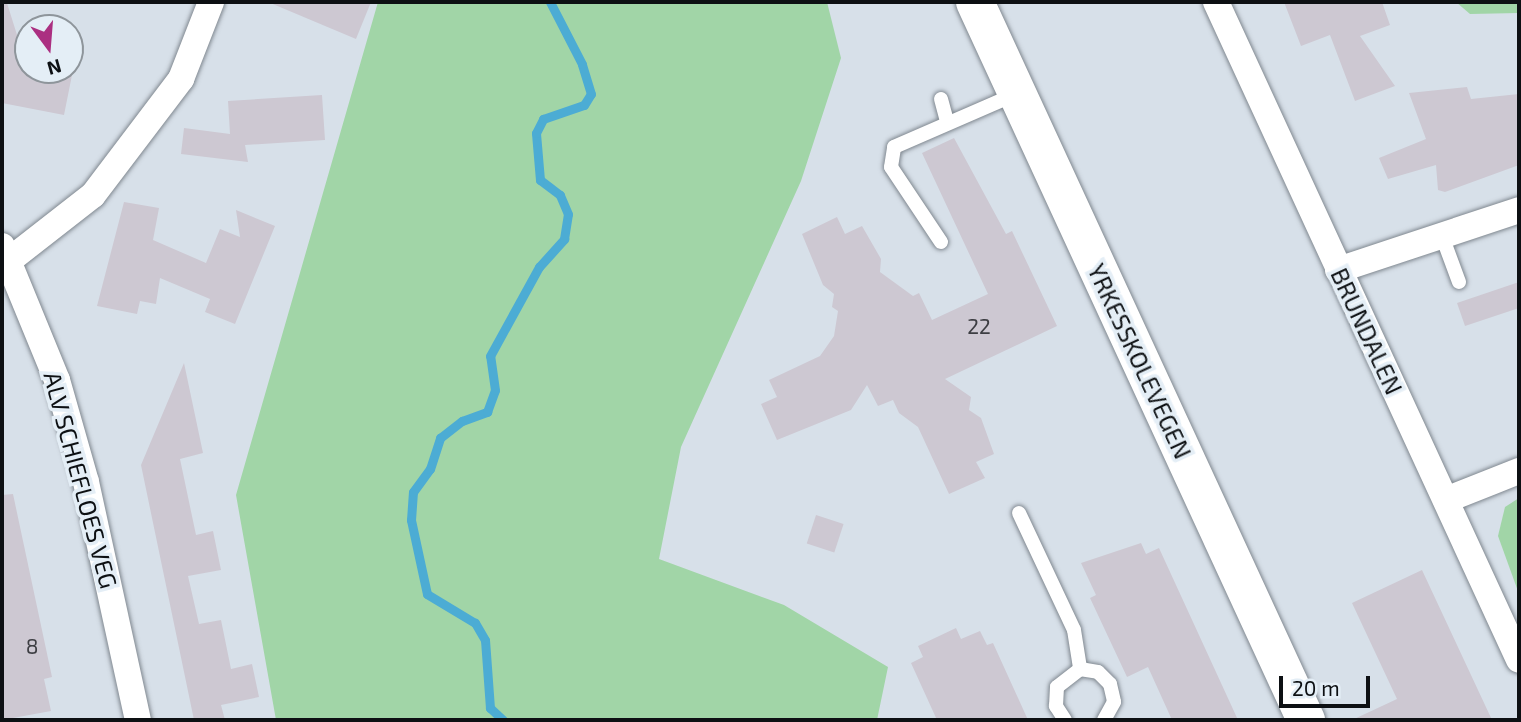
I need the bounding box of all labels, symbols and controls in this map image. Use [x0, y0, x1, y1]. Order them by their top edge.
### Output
north arrow [14, 14, 84, 84]
text: N [45, 55, 64, 81]
street label: YRKESSKOLEVEGEN [1082, 259, 1198, 463]
street label: BRUNDALEN [1325, 263, 1409, 399]
house number: 22 [967, 313, 991, 339]
street label: ALV SCHIEFLOES VEG [38, 368, 124, 592]
house number: 8 [26, 633, 38, 659]
scale bar [1283, 662, 1374, 706]
text: 20 m [1292, 675, 1340, 700]

